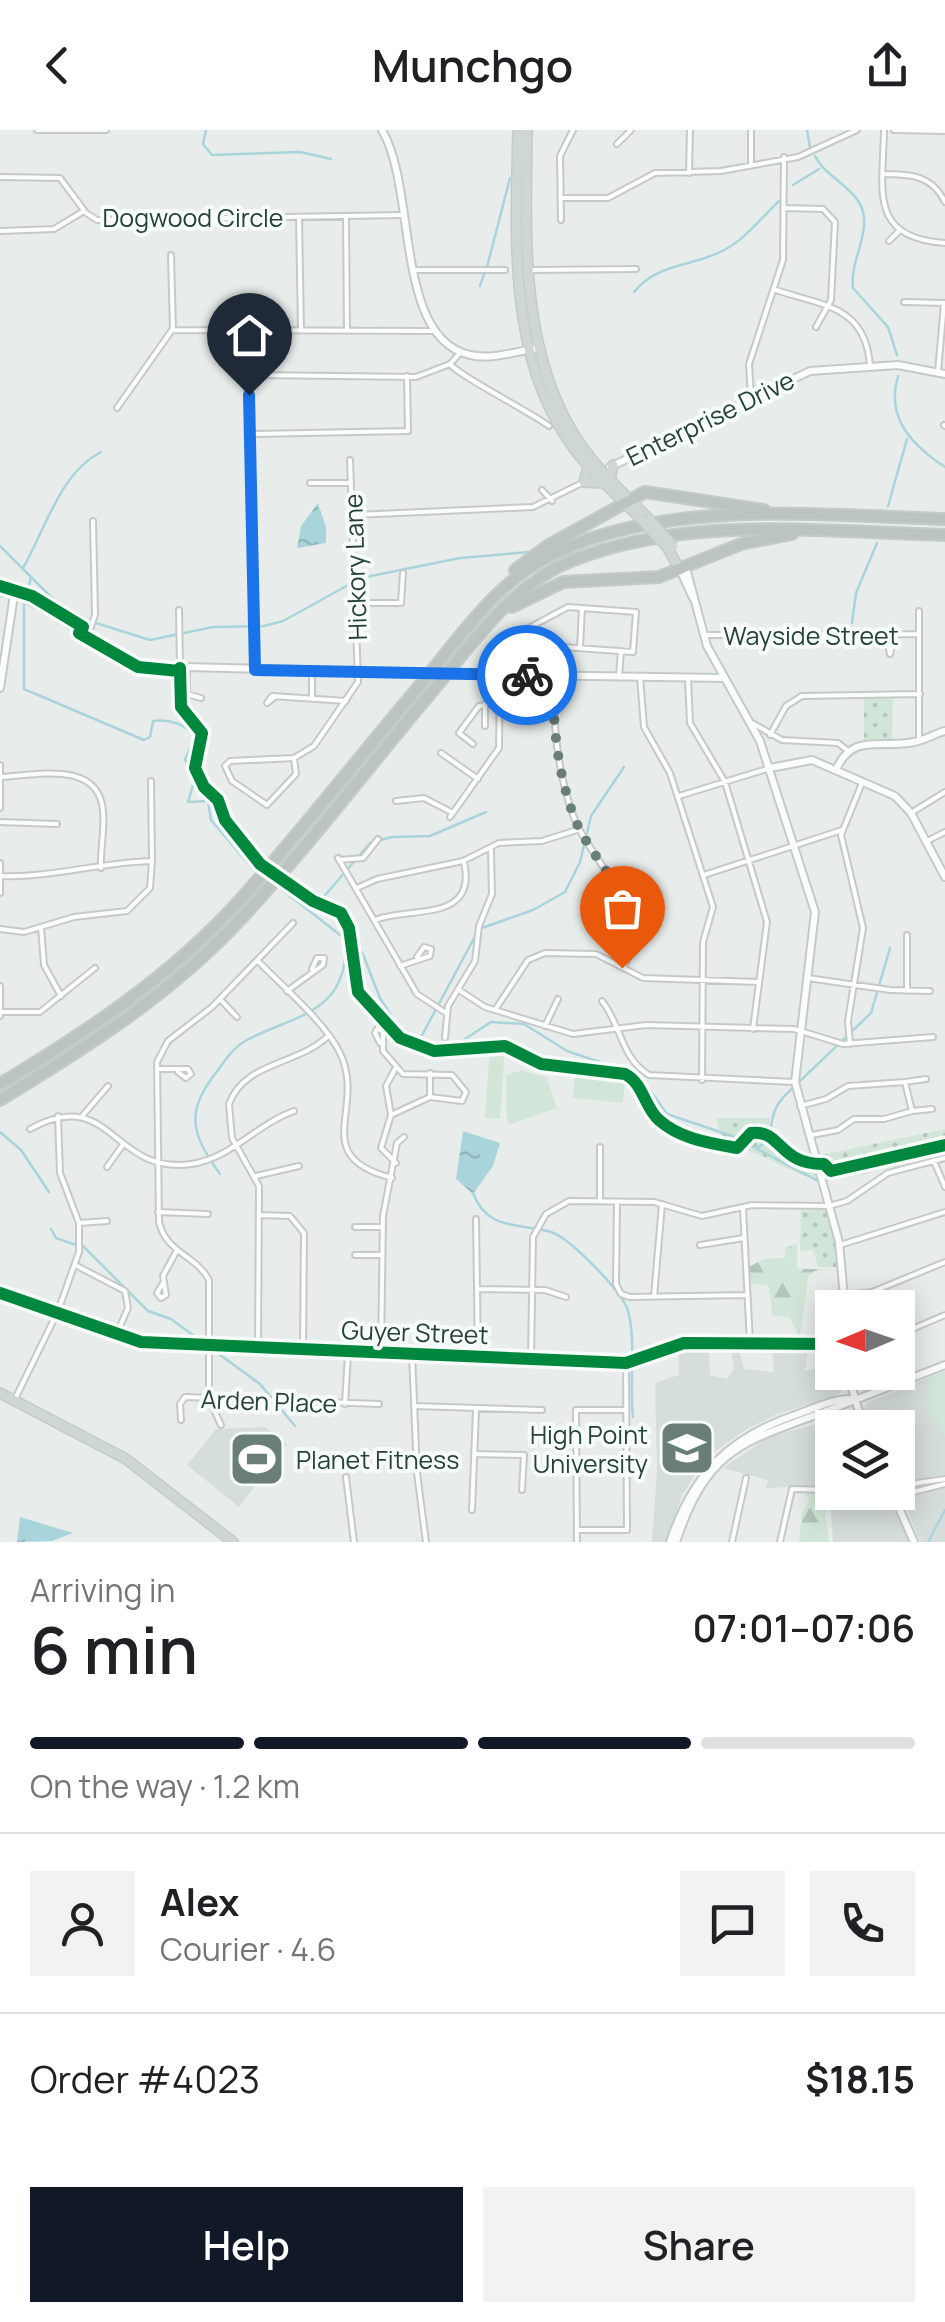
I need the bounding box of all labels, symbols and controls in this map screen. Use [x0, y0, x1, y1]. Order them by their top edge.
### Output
text: Munchgo [372, 34, 573, 96]
icon: back [30, 38, 85, 93]
icon: share [860, 38, 915, 93]
street label: Dogwood Circle [103, 200, 283, 235]
pin [207, 293, 292, 396]
icon: home [222, 308, 277, 363]
street label: Enterprise Drive [620, 362, 800, 474]
street label: Hickory Lane [335, 493, 375, 641]
street label: Wayside Street [723, 618, 899, 653]
courier [477, 625, 577, 725]
icon: bike [500, 648, 555, 703]
pin [580, 866, 665, 969]
icon: bag [595, 881, 650, 936]
north arrow [815, 1290, 915, 1390]
map controls [815, 1290, 915, 1510]
street label: Guyer Street [341, 1312, 489, 1352]
street label: Arden Place [200, 1381, 338, 1421]
button: layers [815, 1410, 915, 1510]
place label: High Point University [530, 1417, 648, 1481]
school or university icon: High Point University [657, 1418, 717, 1478]
sports icon: Planet Fitness [227, 1429, 287, 1489]
place label: Planet Fitness [296, 1442, 459, 1477]
text: Arriving in [30, 1568, 175, 1612]
text: 07:01–07:06 [693, 1601, 915, 1653]
text: 6 min [30, 1605, 198, 1694]
text: On the way · 1.2 km [30, 1764, 300, 1808]
button: person [30, 1871, 135, 1976]
button: chat [680, 1871, 785, 1976]
button: phone [810, 1871, 915, 1976]
text: Alex [160, 1875, 239, 1927]
text: Courier · 4.6 [160, 1927, 336, 1971]
text: Order #4023 [30, 2052, 260, 2104]
text: $18.15 [805, 2052, 915, 2104]
button: Help [30, 2187, 463, 2302]
button: Share [483, 2187, 915, 2302]

